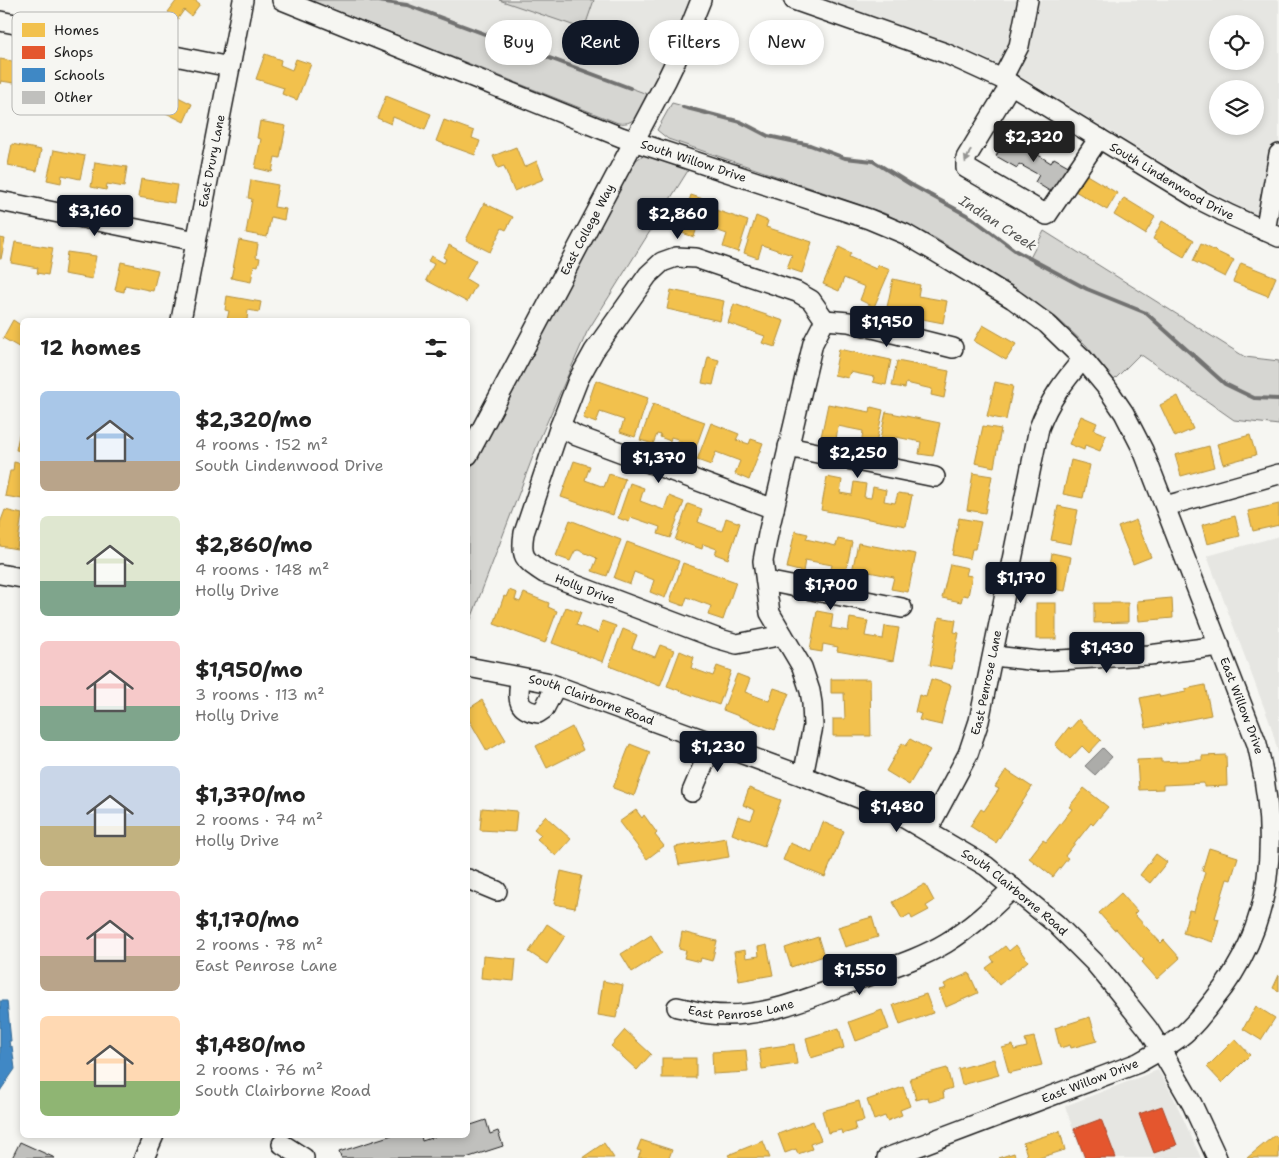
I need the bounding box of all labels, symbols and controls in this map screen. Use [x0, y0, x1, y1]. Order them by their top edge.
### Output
legend [12, 12, 178, 115]
map controls [1209, 15, 1264, 135]
button: locate [1209, 15, 1264, 70]
chip: Buy [485, 20, 552, 65]
chip: Rent [562, 20, 639, 65]
chip: Filters [649, 20, 739, 65]
chip: New [749, 20, 824, 65]
text: Homes [54, 21, 99, 39]
text: Shops [54, 43, 93, 61]
text: Schools [54, 66, 105, 84]
button: layers [1209, 80, 1264, 135]
text: Other [54, 88, 93, 106]
street label: East Drury Lane [195, 113, 229, 209]
pin: $2,320 [993, 120, 1075, 163]
text: $2,320 [1005, 126, 1063, 147]
street label: South Willow Drive [639, 136, 749, 186]
street label: South Lindenwood Drive [1107, 139, 1237, 224]
one-way arrow [964, 149, 972, 163]
street label: East College Way [557, 181, 618, 278]
water label: Indian Creek [955, 191, 1040, 255]
pin: $3,160 [54, 194, 136, 237]
pin: $2,860 [637, 198, 719, 240]
text: $3,160 [68, 200, 122, 221]
text: $2,860 [648, 203, 708, 224]
pin: $1,950 [846, 306, 928, 348]
text: $1,950 [861, 311, 913, 332]
text: 12 homes [40, 334, 141, 362]
icon: filters [422, 334, 450, 362]
text: $2,320/mo [195, 406, 312, 434]
icon: home [80, 411, 140, 471]
text: 4 rooms · 152 m² [195, 434, 328, 455]
pin: $2,250 [817, 436, 899, 479]
pin: $1,370 [618, 442, 700, 484]
text: $2,250 [829, 442, 887, 463]
text: $1,370 [632, 447, 686, 468]
text: South Lindenwood Drive [195, 455, 384, 476]
text: $2,860/mo [195, 531, 313, 559]
icon: home [80, 536, 140, 596]
text: 4 rooms · 148 m² [195, 559, 329, 580]
pin: $1,170 [980, 562, 1062, 604]
text: $1,170 [996, 567, 1046, 588]
pin: $1,700 [790, 568, 872, 611]
street label: Holly Drive [553, 570, 618, 608]
text: $1,700 [804, 574, 858, 595]
text: Holly Drive [195, 580, 279, 601]
street label: East Penrose Lane [967, 629, 1005, 737]
pin: $1,430 [1066, 632, 1148, 674]
text: $1,430 [1080, 637, 1134, 658]
street label: East Willow Drive [1216, 655, 1267, 756]
text: $1,950/mo [195, 656, 303, 684]
icon: home [80, 661, 140, 721]
street label: South Clairborne Road [527, 671, 657, 729]
text: 3 rooms · 113 m² [195, 684, 325, 705]
text: Holly Drive [195, 705, 279, 726]
pin: $1,230 [677, 730, 759, 773]
text: $1,230 [691, 736, 745, 757]
text: $1,370/mo [195, 781, 306, 809]
icon: home [80, 786, 140, 846]
pin: $1,480 [856, 790, 938, 833]
text: $1,480 [870, 796, 924, 817]
text: 2 rooms · 74 m² [195, 809, 323, 830]
text: Holly Drive [195, 830, 279, 851]
street label: South Clairborne Road [958, 845, 1071, 939]
text: $1,170/mo [195, 906, 300, 934]
icon: home [80, 911, 140, 971]
text: 2 rooms · 78 m² [195, 934, 323, 955]
pin: $1,550 [819, 954, 901, 996]
text: East Penrose Lane [195, 955, 338, 976]
text: $1,550 [834, 959, 886, 980]
street label: East Penrose Lane [686, 996, 796, 1023]
text: $1,480/mo [195, 1031, 306, 1059]
icon: home [80, 1036, 140, 1096]
street label: East Willow Drive [1039, 1055, 1141, 1107]
text: 2 rooms · 76 m² [195, 1059, 323, 1080]
text: South Clairborne Road [195, 1080, 371, 1101]

